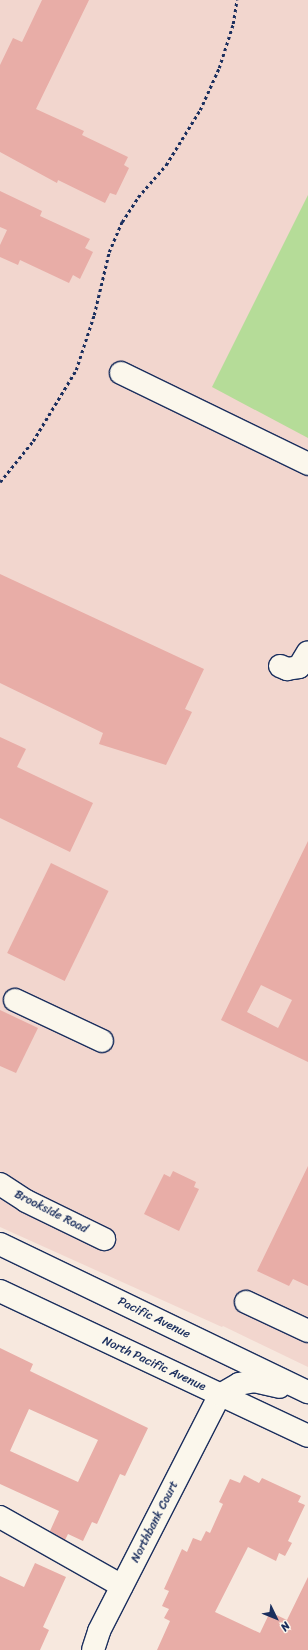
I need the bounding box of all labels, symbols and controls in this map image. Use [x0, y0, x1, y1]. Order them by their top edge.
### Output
street label: Brookside Road [12, 1187, 90, 1237]
street label: Pacific Avenue [115, 1294, 193, 1342]
street label: North Pacific Avenue [100, 1334, 208, 1394]
street label: Northbank Court [128, 1479, 182, 1565]
north arrow [256, 1598, 296, 1638]
text: N [276, 1617, 295, 1636]

